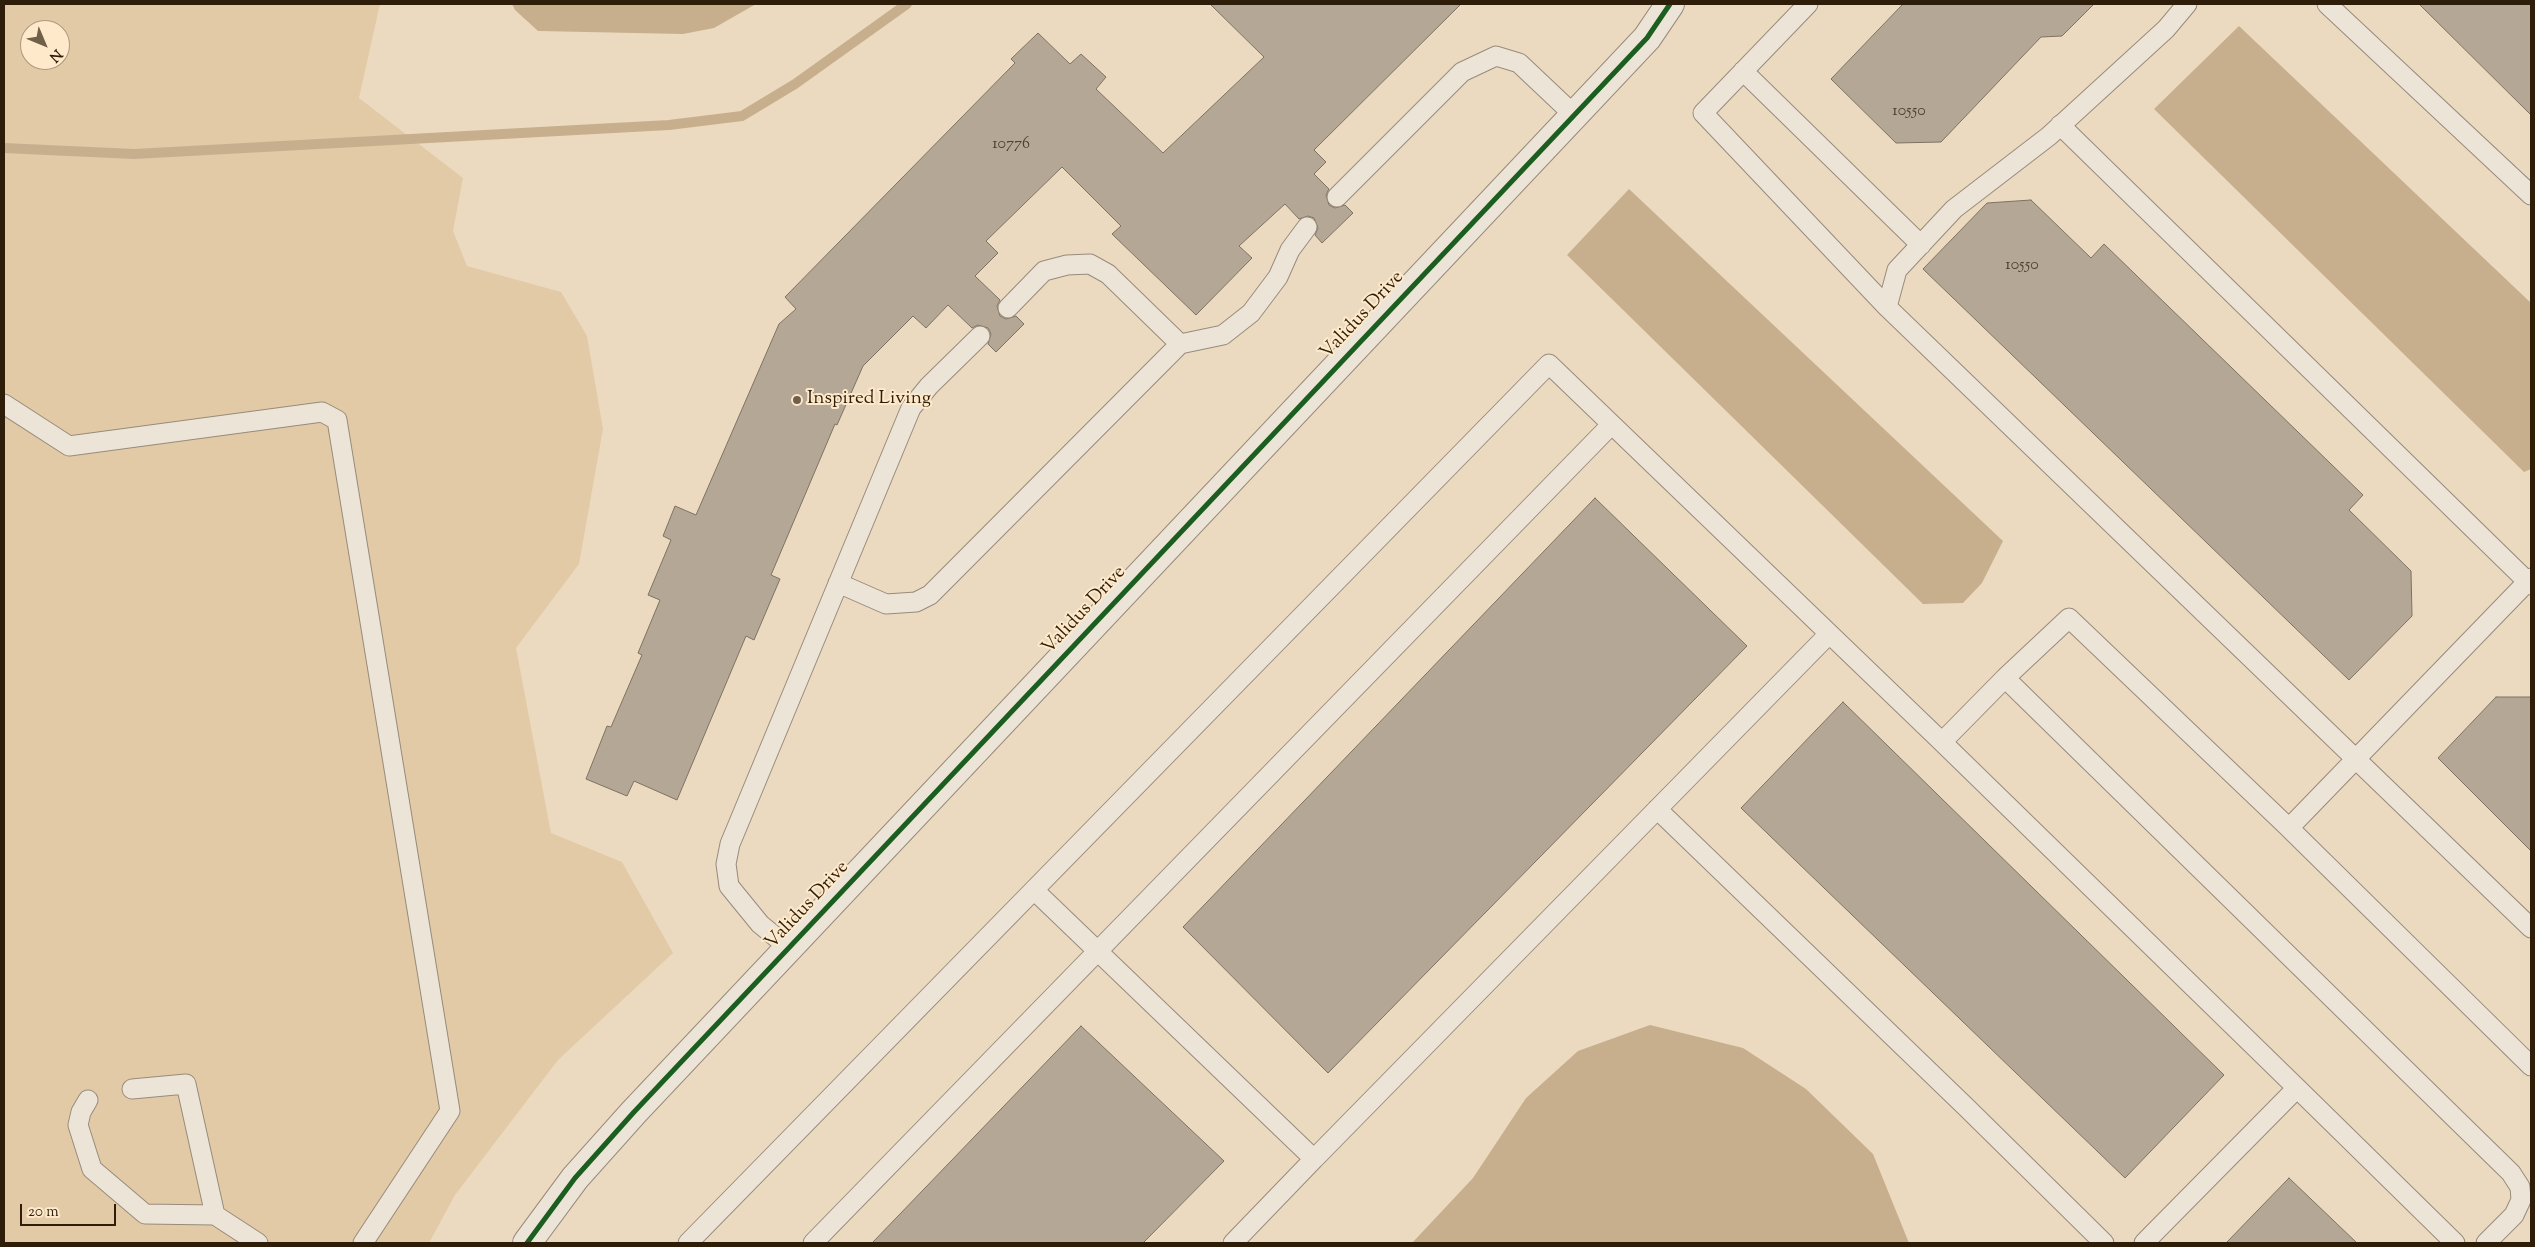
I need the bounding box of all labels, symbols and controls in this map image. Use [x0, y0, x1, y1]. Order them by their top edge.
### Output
north arrow [20, 20, 70, 70]
text: N [44, 44, 66, 66]
house number: 10550 [1892, 102, 1926, 122]
house number: 10776 [992, 135, 1030, 155]
house number: 10550 [2005, 256, 2039, 276]
street label: Validus Drive [1316, 267, 1410, 365]
place label: Inspired Living [807, 389, 931, 411]
marker: Inspired Living [791, 394, 803, 406]
street label: Validus Drive [1038, 562, 1132, 660]
street label: Validus Drive [761, 857, 855, 955]
scale bar [22, 1194, 119, 1226]
text: 20 m [28, 1202, 59, 1223]

